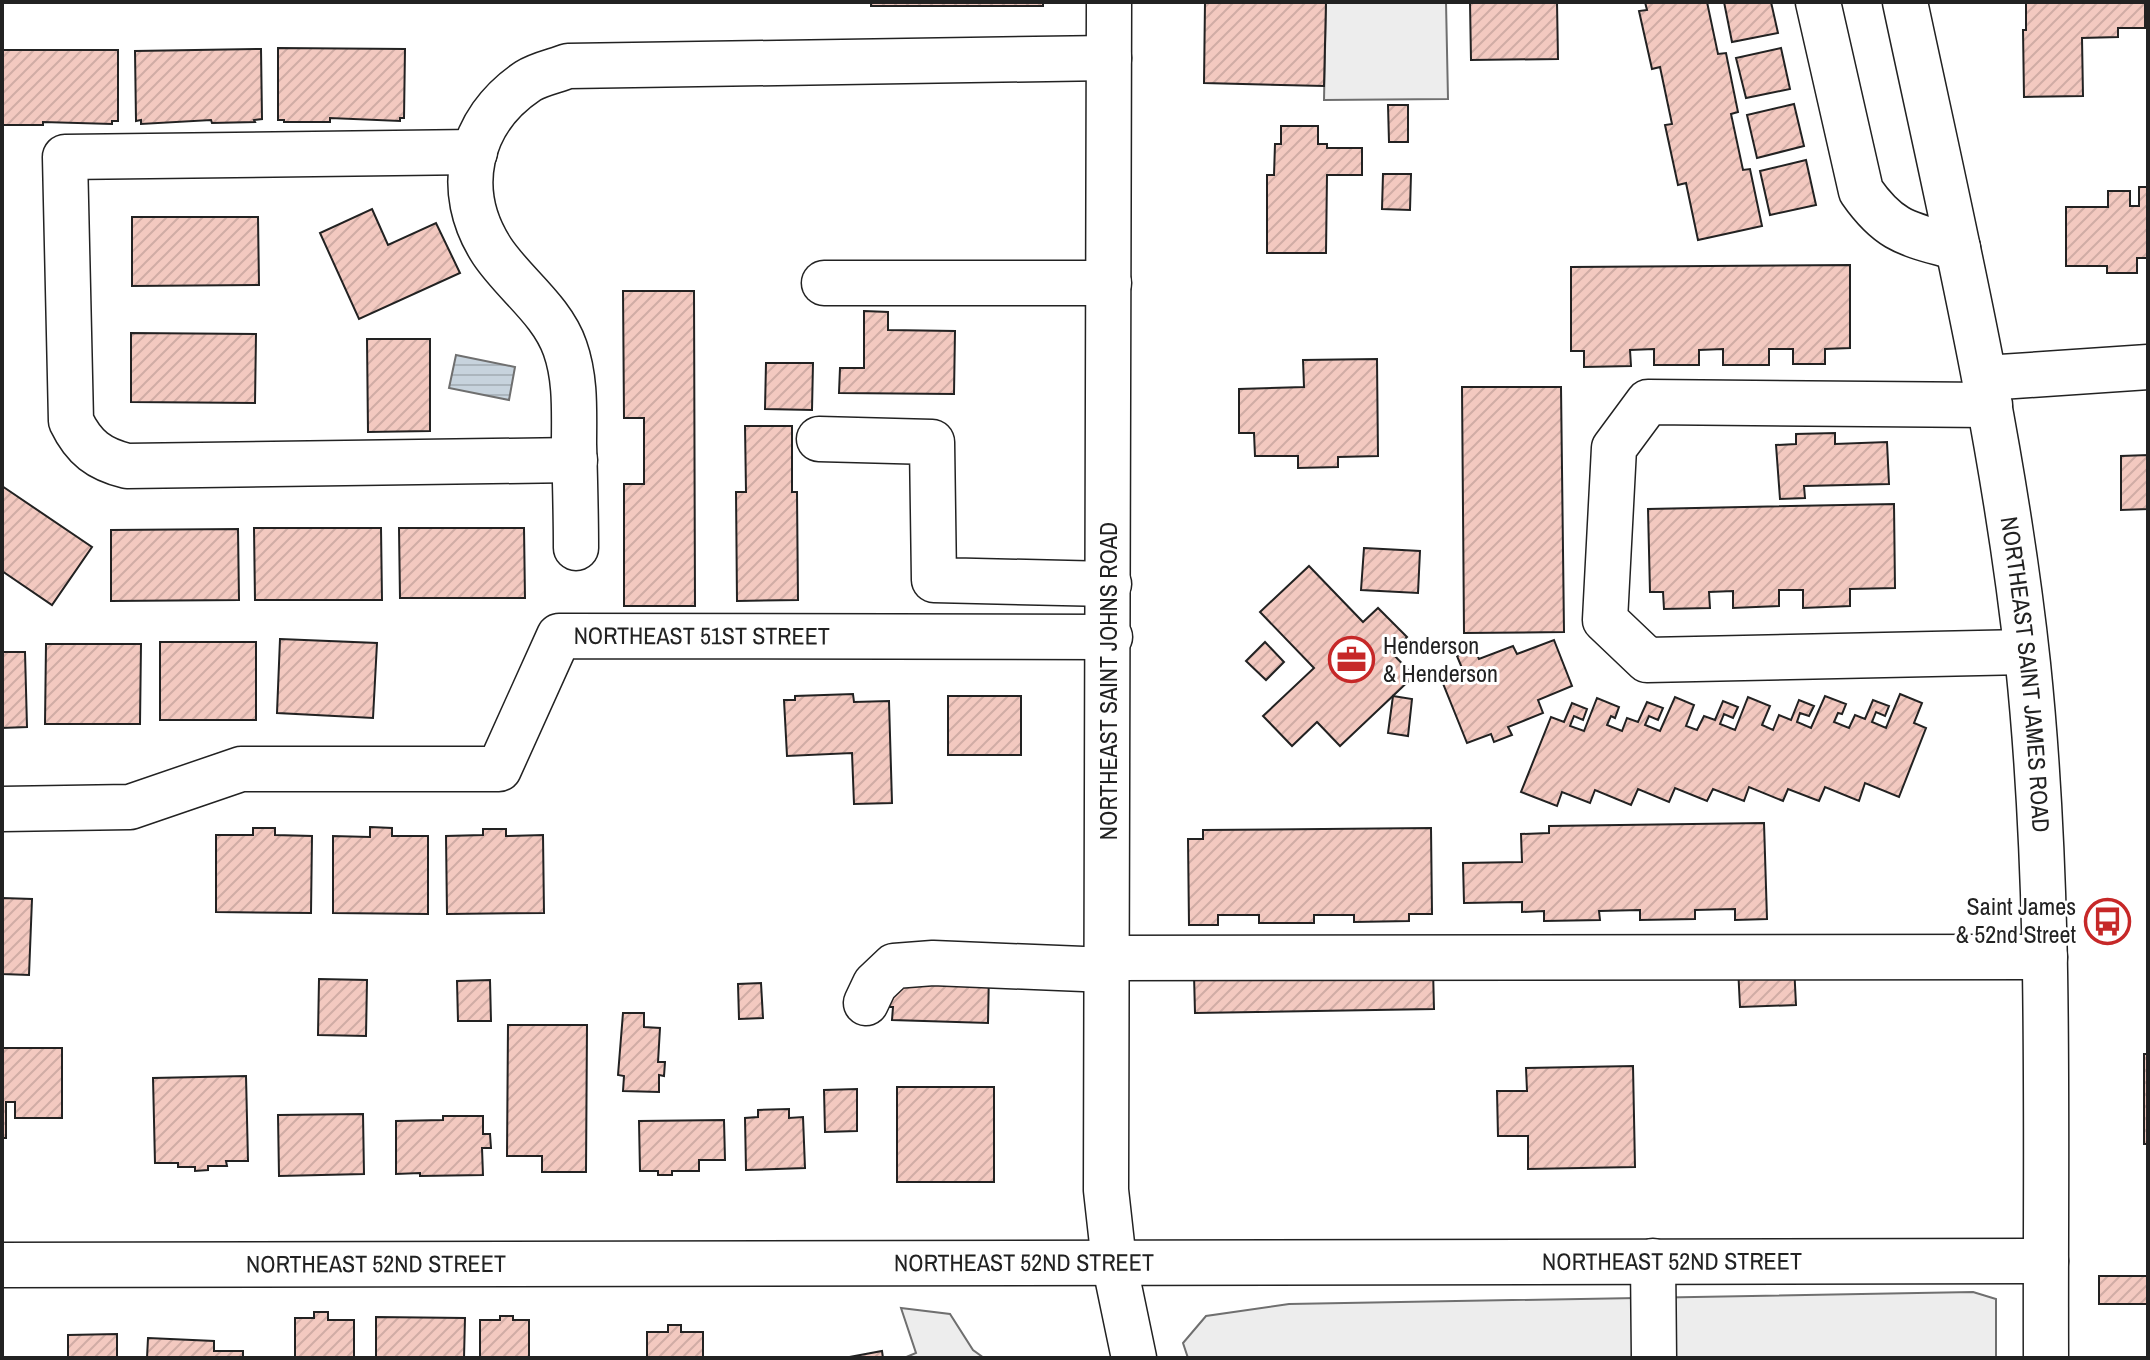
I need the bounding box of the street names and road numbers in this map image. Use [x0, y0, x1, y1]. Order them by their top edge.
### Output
street label: NORTHEAST SAINT JAMES ROAD [1994, 514, 2058, 833]
street label: NORTHEAST SAINT JOHNS ROAD [1092, 522, 1124, 840]
street label: NORTHEAST 51ST STREET [574, 619, 830, 651]
street label: NORTHEAST 52ND STREET [1542, 1244, 1802, 1277]
street label: NORTHEAST 52ND STREET [894, 1246, 1154, 1278]
street label: NORTHEAST 52ND STREET [246, 1247, 506, 1280]

